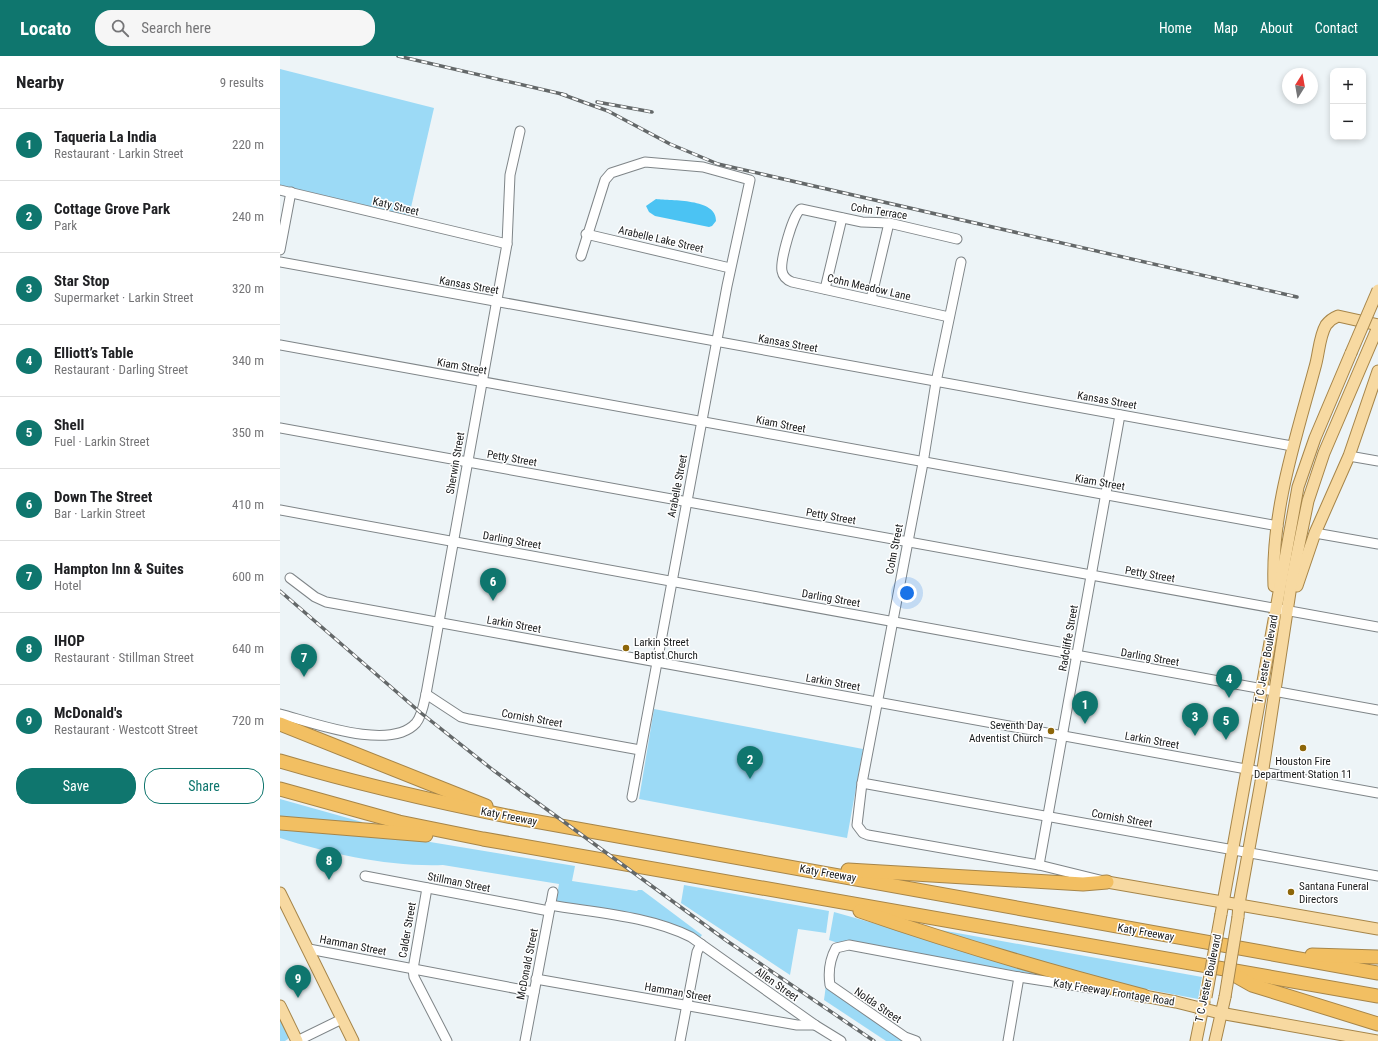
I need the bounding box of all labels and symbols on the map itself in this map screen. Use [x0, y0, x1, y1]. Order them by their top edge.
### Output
north arrow [1282, 68, 1318, 104]
street label: Katy Street [371, 194, 420, 219]
street label: Cohn Terrace [850, 201, 908, 222]
street label: Arabelle Lake Street [617, 223, 705, 256]
street label: Cohn Meadow Lane [826, 272, 912, 303]
street label: Kansas Street [438, 274, 500, 297]
street label: Kansas Street [757, 332, 819, 355]
street label: Kiam Street [436, 356, 488, 377]
street label: Kansas Street [1076, 389, 1138, 412]
street label: Kiam Street [755, 413, 807, 436]
street label: Sherwin Street [444, 431, 467, 495]
street label: Petty Street [486, 448, 538, 469]
street label: Arabelle Street [665, 454, 690, 519]
street label: Kiam Street [1074, 472, 1126, 493]
street label: Petty Street [805, 506, 857, 527]
street label: Cohn Street [883, 523, 906, 575]
street label: Darling Street [482, 529, 542, 552]
street label: Petty Street [1124, 564, 1176, 585]
pin: 6 [480, 568, 506, 601]
your location [897, 583, 917, 603]
street label: Darling Street [801, 587, 861, 610]
street label: Radcliffe Street [1056, 604, 1081, 672]
street label: Larkin Street [486, 613, 542, 636]
street label: T C Jester Boulevard [1252, 614, 1281, 704]
place label: Larkin Street Baptist Church [634, 636, 698, 662]
marker: Larkin Street Baptist Church [621, 643, 631, 653]
pin: 7 [291, 644, 317, 677]
street label: Darling Street [1120, 646, 1180, 669]
pin: 4 [1216, 665, 1242, 698]
street label: Larkin Street [805, 671, 861, 694]
pin: 1 [1072, 691, 1098, 724]
pin: 3 [1182, 703, 1208, 736]
street label: Cornish Street [500, 707, 563, 730]
pin: 5 [1213, 707, 1239, 740]
place label: Seventh Day Adventist Church [969, 719, 1043, 745]
marker: Seventh Day Adventist Church [1046, 726, 1056, 736]
street label: Larkin Street [1124, 729, 1180, 752]
marker: Houston Fire Department Station 11 [1298, 743, 1308, 753]
pin: 2 [737, 746, 763, 779]
place label: Houston Fire Department Station 11 [1254, 755, 1352, 781]
street label: Katy Freeway [480, 805, 539, 828]
street label: Cornish Street [1090, 807, 1153, 830]
pin: 8 [316, 847, 342, 880]
street label: Katy Freeway [799, 862, 858, 885]
street label: Stillman Street [426, 870, 491, 895]
place label: Santana Funeral Directors [1299, 880, 1369, 906]
marker: Santana Funeral Directors [1286, 887, 1296, 897]
street label: Calder Street [396, 901, 419, 959]
street label: Katy Freeway [1117, 921, 1176, 944]
street label: McDonald Street [514, 927, 541, 1001]
street label: Hamman Street [319, 933, 387, 958]
street label: T C Jester Boulevard [1193, 933, 1224, 1023]
pin: 9 [285, 965, 311, 998]
street label: Allen Street [752, 965, 801, 1004]
street label: Katy Freeway Frontage Road [1052, 976, 1176, 1009]
street label: Hamman Street [644, 980, 712, 1005]
street label: Nolda Street [852, 985, 904, 1026]

